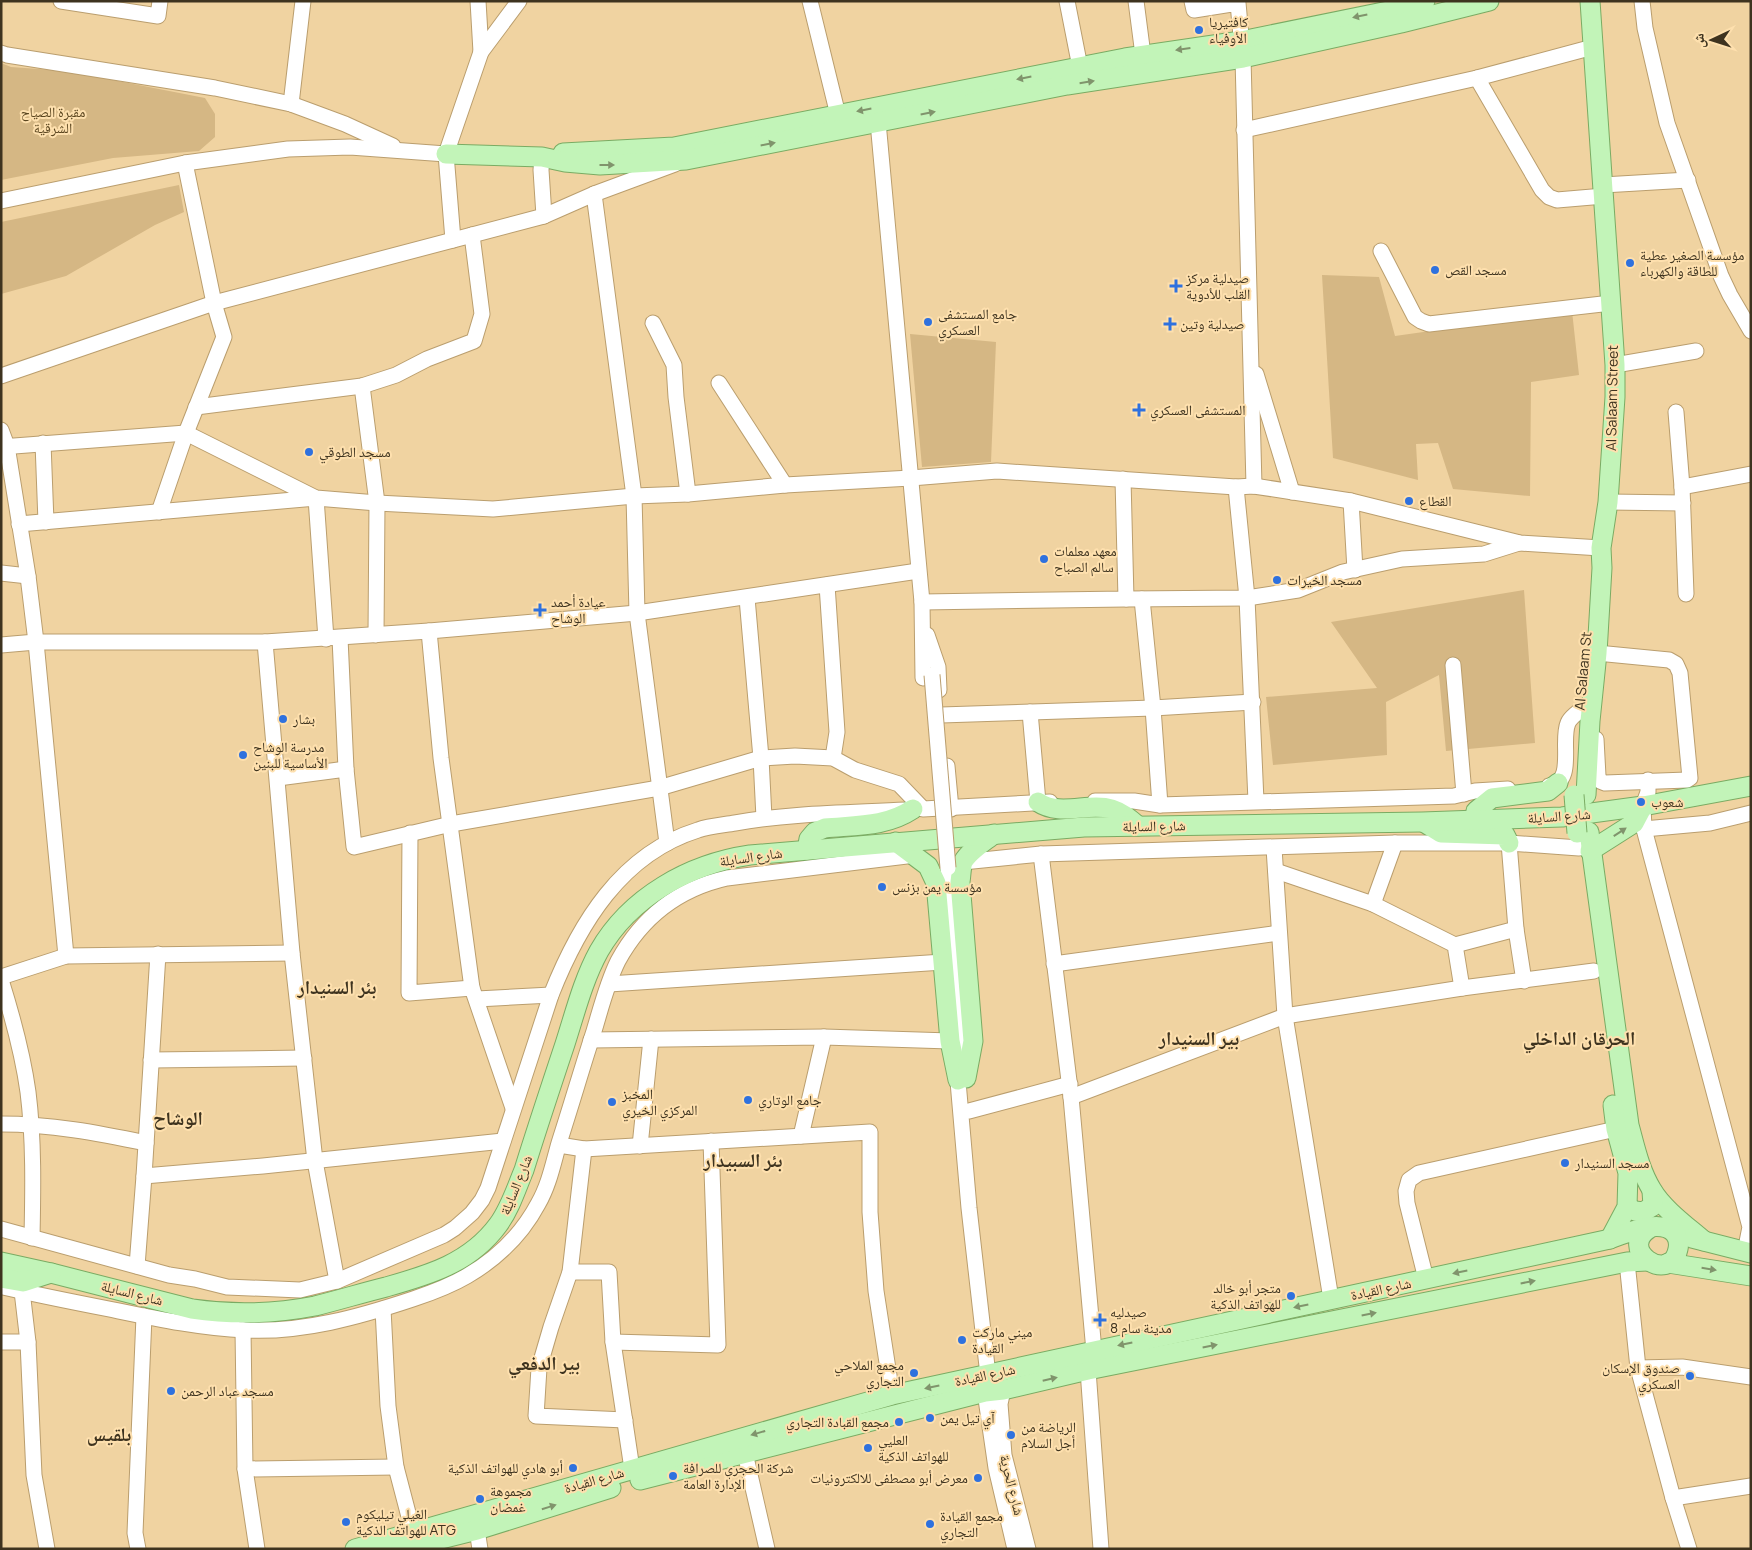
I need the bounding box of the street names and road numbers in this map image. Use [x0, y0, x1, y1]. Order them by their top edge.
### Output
street label: Al Salaam Street [1601, 344, 1622, 451]
street label: Al Salaam St [1570, 630, 1595, 711]
street label: شارع السايلة [1527, 804, 1591, 828]
street label: شارع السايلة [1122, 815, 1186, 837]
street label: شارع السايلة [718, 843, 784, 871]
street label: شارع السايلة [495, 1152, 537, 1218]
street label: شارع القيادة [1349, 1273, 1413, 1305]
street label: شارع السايلة [99, 1276, 165, 1310]
street label: شارع القيادة [953, 1359, 1017, 1391]
street label: شارع الحرية [995, 1453, 1029, 1517]
street label: شارع القيادة [562, 1462, 626, 1498]

